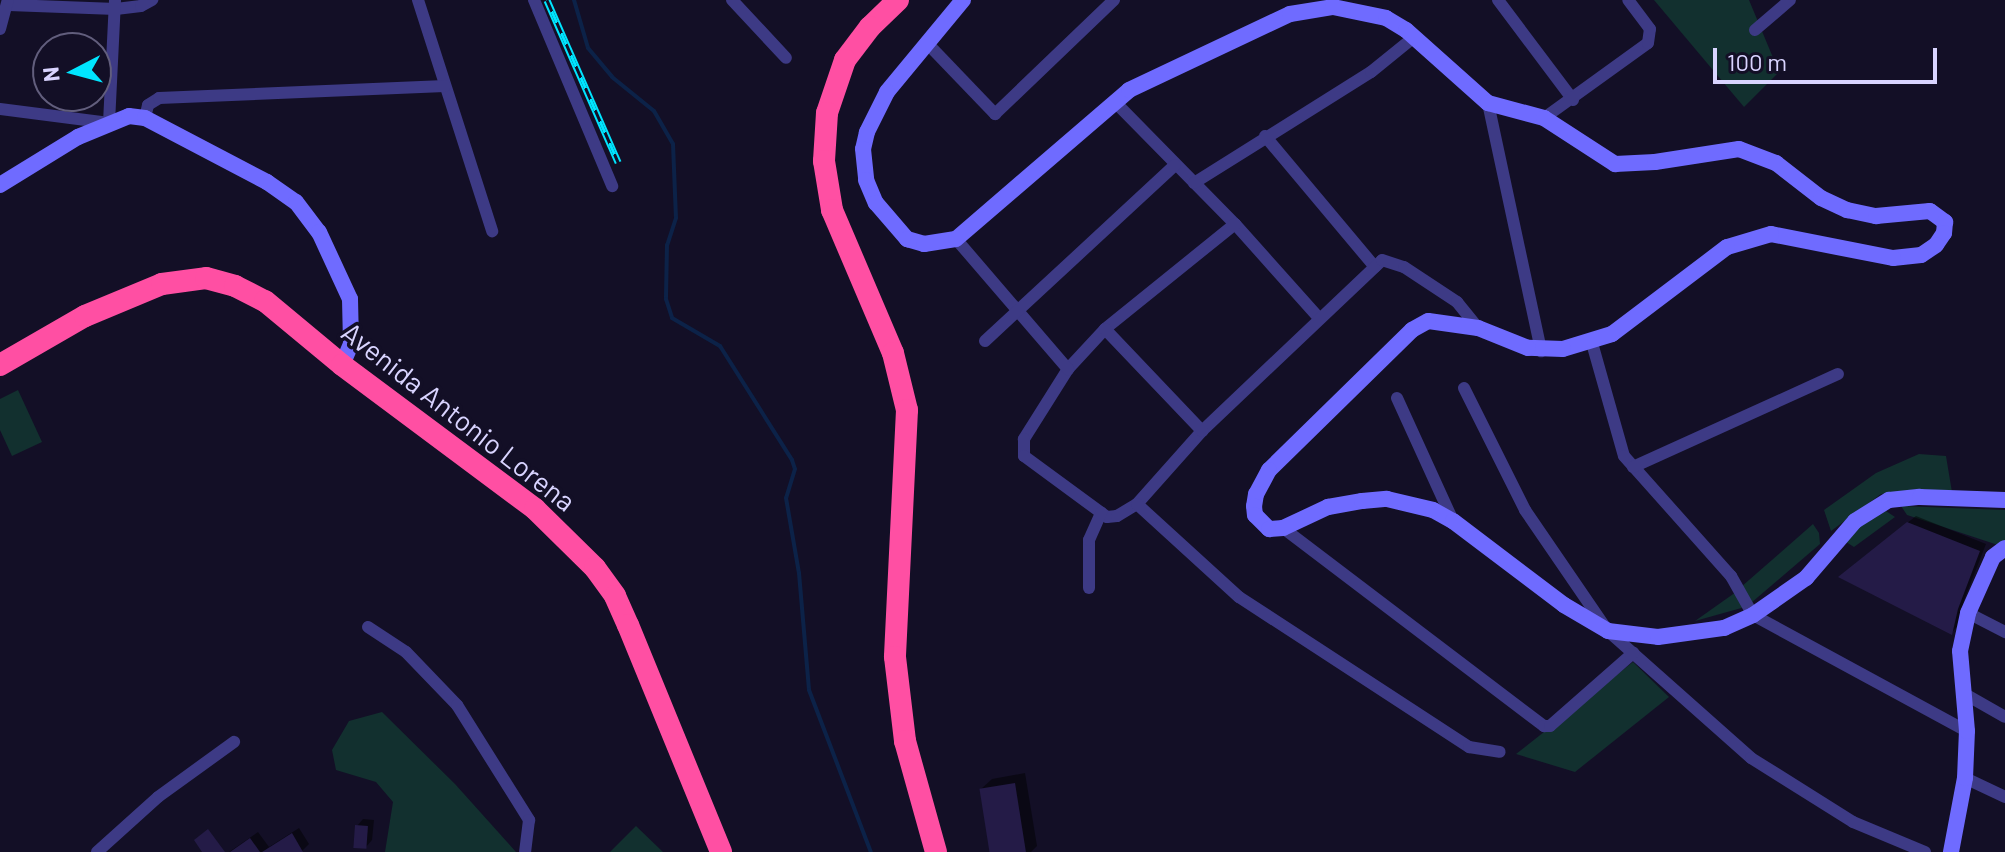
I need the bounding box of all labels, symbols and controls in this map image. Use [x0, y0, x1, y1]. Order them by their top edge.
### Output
north arrow [32, 32, 112, 112]
scale bar [1717, 32, 1941, 82]
text: 100 m [1727, 47, 1787, 76]
text: N [36, 66, 64, 83]
street label: Avenida Antonio Lorena [336, 314, 582, 518]

